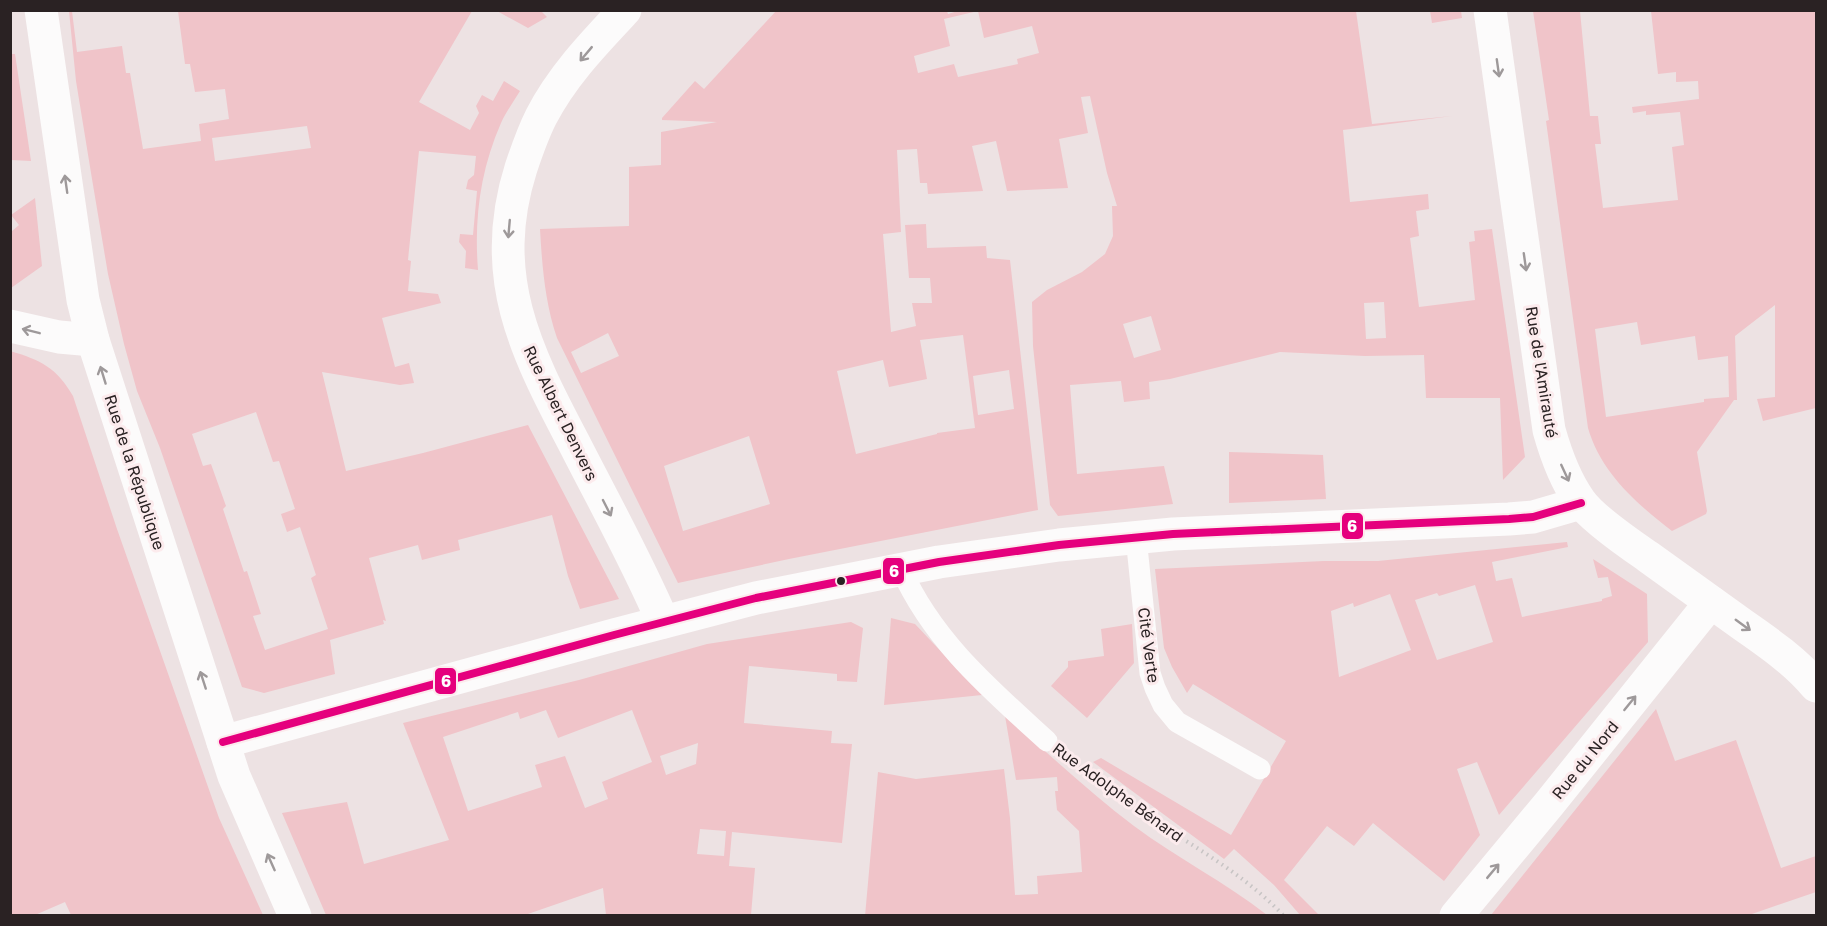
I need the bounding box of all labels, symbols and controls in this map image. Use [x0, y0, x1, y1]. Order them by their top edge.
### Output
one-way arrow [579, 46, 592, 62]
one-way arrow [1493, 58, 1504, 78]
one-way arrow [61, 174, 72, 194]
one-way arrow [503, 218, 514, 238]
one-way arrow [1520, 251, 1531, 271]
street label: Rue de l'Amirauté [1522, 305, 1562, 439]
one-way arrow [22, 324, 41, 336]
street label: Rue Albert Denvers [520, 342, 602, 484]
one-way arrow [97, 366, 108, 385]
street label: Rue de la République [100, 392, 170, 552]
one-way arrow [1560, 464, 1571, 482]
one-way arrow [602, 498, 613, 516]
line badge: 6 [1341, 512, 1364, 540]
text: 6 [1347, 516, 1357, 536]
line badge: 6 [882, 557, 905, 585]
text: 6 [889, 561, 899, 581]
unlabelled marker [835, 575, 847, 587]
street label: Cité Verte [1134, 606, 1164, 684]
one-way arrow [1735, 619, 1751, 631]
line badge: 6 [434, 667, 457, 695]
one-way arrow [197, 671, 208, 690]
text: 6 [441, 671, 451, 691]
one-way arrow [1623, 696, 1636, 712]
street label: Rue du Nord [1547, 717, 1623, 803]
street label: Rue Adolphe Bénard [1049, 738, 1187, 846]
one-way arrow [265, 854, 277, 872]
one-way arrow [1486, 864, 1500, 879]

